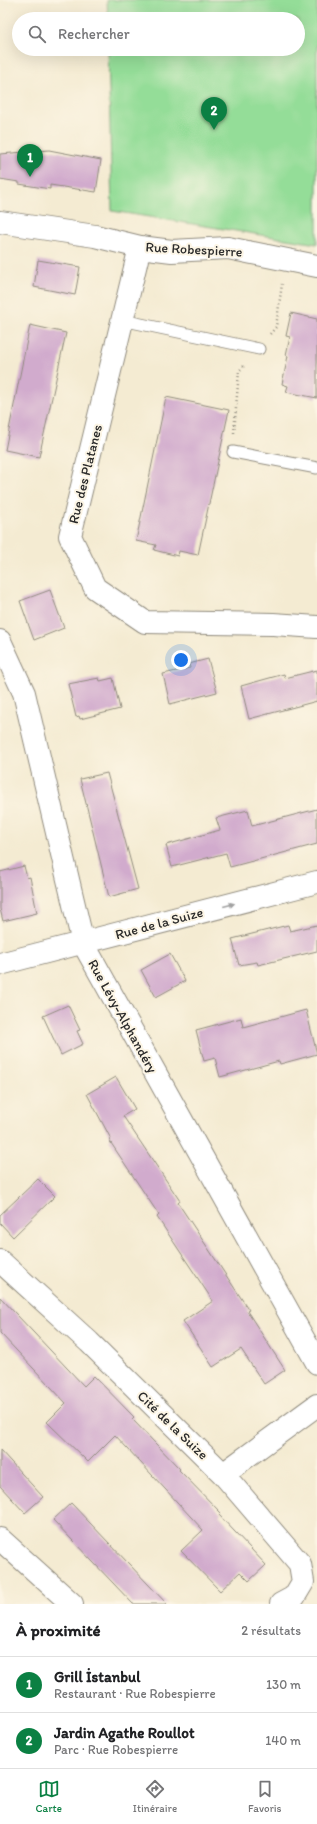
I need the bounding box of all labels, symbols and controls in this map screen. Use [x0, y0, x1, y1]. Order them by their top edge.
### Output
search box [12, 12, 305, 56]
icon: search [26, 23, 48, 45]
text: Rechercher [58, 25, 130, 43]
pin: 2 [201, 97, 227, 130]
pin: 1 [17, 144, 43, 177]
street label: Rue Robespierre [145, 238, 243, 261]
street label: Rue des Platanes [65, 423, 106, 526]
your location [171, 650, 191, 670]
one-way arrow [223, 901, 235, 907]
street label: Rue de la Suize [113, 904, 205, 943]
street label: Rue Lévy-Alphandéry [84, 956, 161, 1076]
street label: Cité de la Suize [134, 1387, 212, 1464]
text: À proximité [16, 1620, 101, 1640]
text: 2 résultats [241, 1623, 301, 1638]
text: Grill İstanbul [54, 1668, 140, 1686]
text: 1 [26, 1677, 32, 1692]
text: 130 m [266, 1677, 301, 1692]
text: Restaurant · Rue Robespierre [54, 1686, 216, 1701]
text: Jardin Agathe Roullot [54, 1724, 195, 1742]
text: 2 [26, 1733, 32, 1748]
text: 140 m [265, 1733, 301, 1748]
text: Parc · Rue Robespierre [54, 1742, 178, 1757]
tab: Carte [35, 1778, 62, 1815]
tab: Itinéraire [133, 1778, 177, 1815]
tab: Favoris [248, 1778, 282, 1815]

